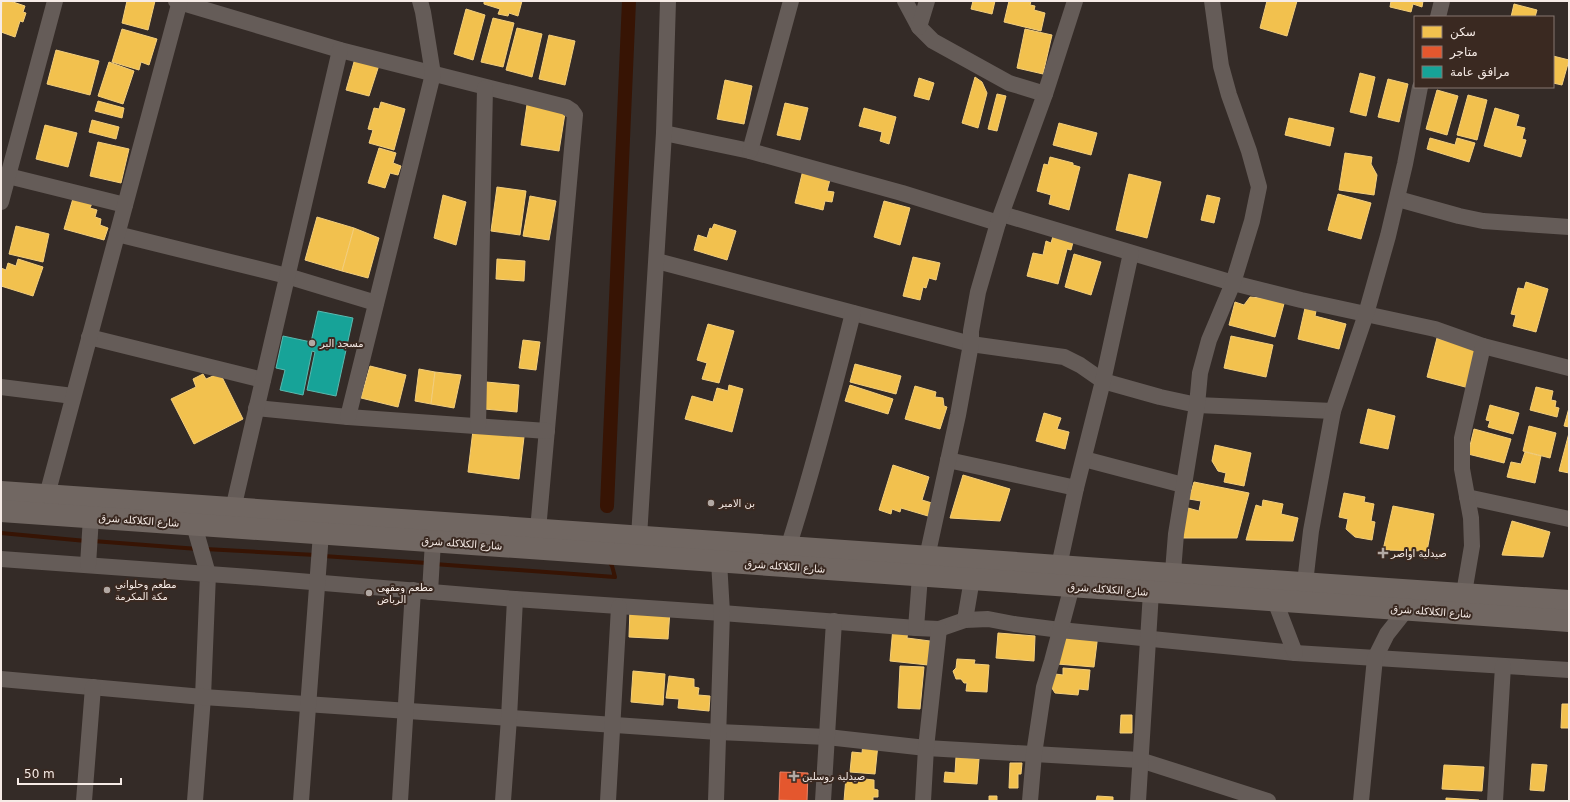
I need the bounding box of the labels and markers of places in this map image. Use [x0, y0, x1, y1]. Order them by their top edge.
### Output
marker: مسجد البر [307, 338, 317, 348]
place label: مسجد البر [319, 338, 364, 349]
marker: بن الامير [706, 498, 716, 508]
place label: بن الامير [718, 498, 755, 509]
marker: صيدلية اواصر [1378, 548, 1388, 558]
place label: صيدلية اواصر [1390, 548, 1447, 560]
place label: مطعم وحلواني مكة المكرمة [115, 579, 177, 602]
place label: مطعم ومقهى الرباض [377, 582, 433, 605]
marker: مطعم وحلواني مكة المكرمة [102, 585, 112, 595]
marker: مطعم ومقهى الرباض [364, 588, 374, 598]
marker: صيدلية روسلين [789, 771, 799, 781]
place label: صيدلية روسلين [802, 771, 865, 783]

